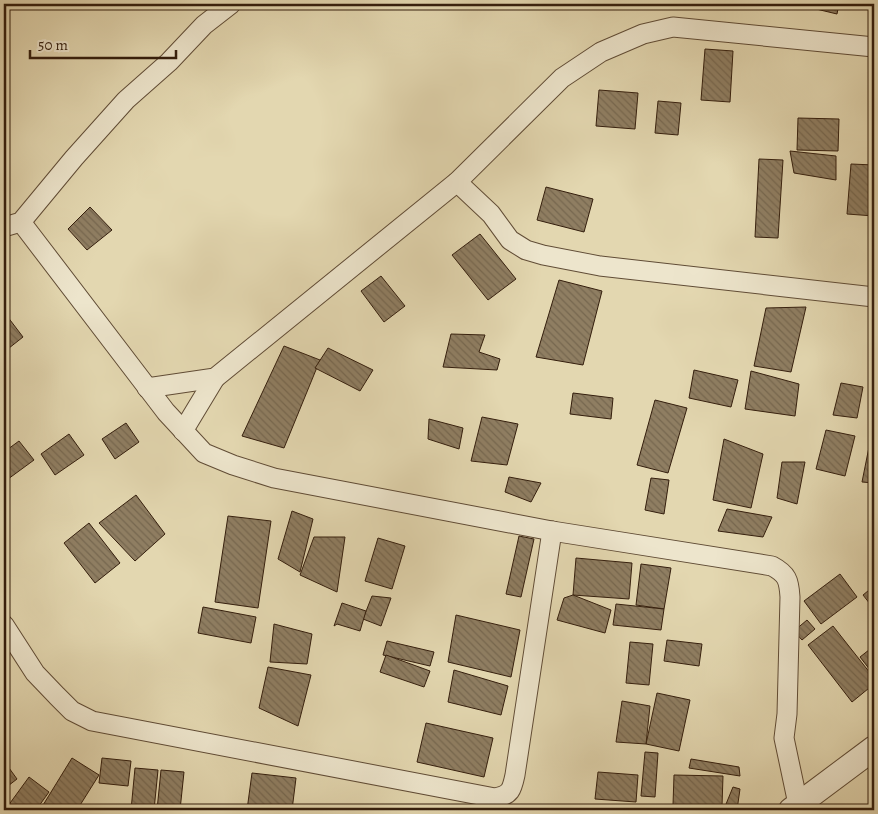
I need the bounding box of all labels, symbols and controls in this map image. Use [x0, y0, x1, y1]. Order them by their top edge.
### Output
scale bar [30, 28, 176, 60]
text: 50 m [38, 35, 68, 55]

